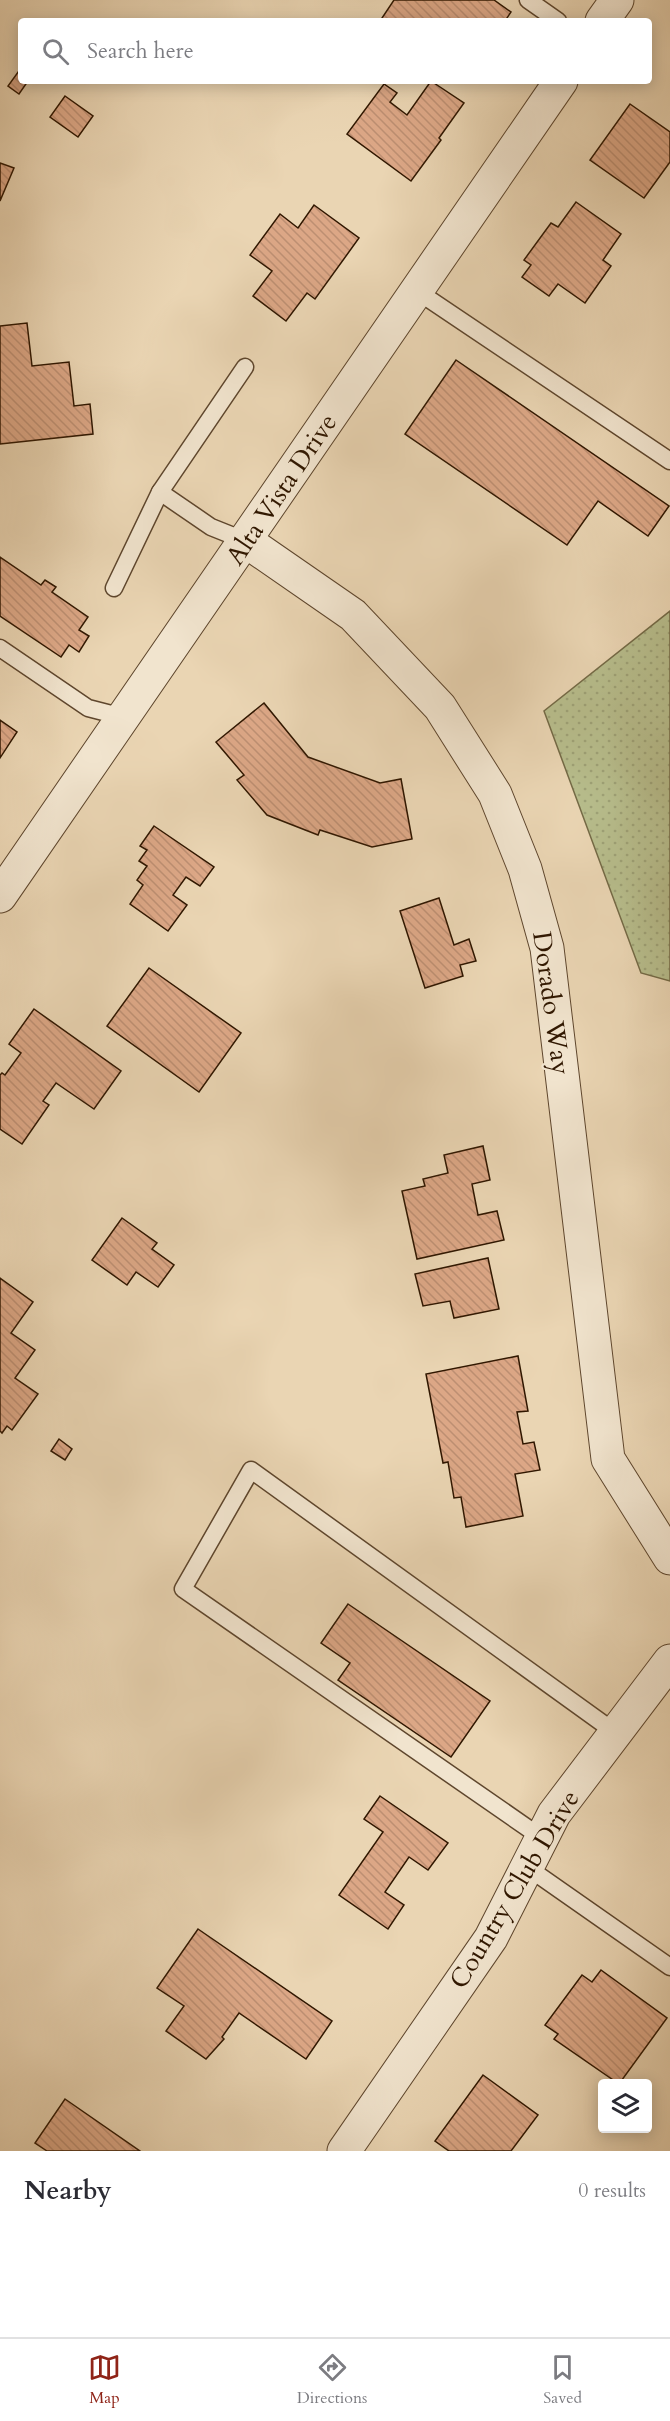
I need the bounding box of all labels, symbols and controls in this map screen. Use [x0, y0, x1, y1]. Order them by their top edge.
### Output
search box [18, 18, 652, 84]
icon: search [39, 35, 72, 68]
text: Search here [87, 36, 194, 66]
street label: Alta Vista Drive [218, 407, 345, 572]
street label: Dorado Way [524, 929, 579, 1077]
street label: Country Club Drive [441, 1783, 588, 1995]
map controls [598, 2079, 652, 2133]
button: layers [598, 2079, 652, 2133]
text: Nearby [24, 2173, 112, 2208]
text: 0 results [578, 2177, 646, 2204]
tab: Map [88, 2351, 121, 2409]
tab: Directions [297, 2351, 367, 2409]
tab: Saved [543, 2351, 582, 2409]

